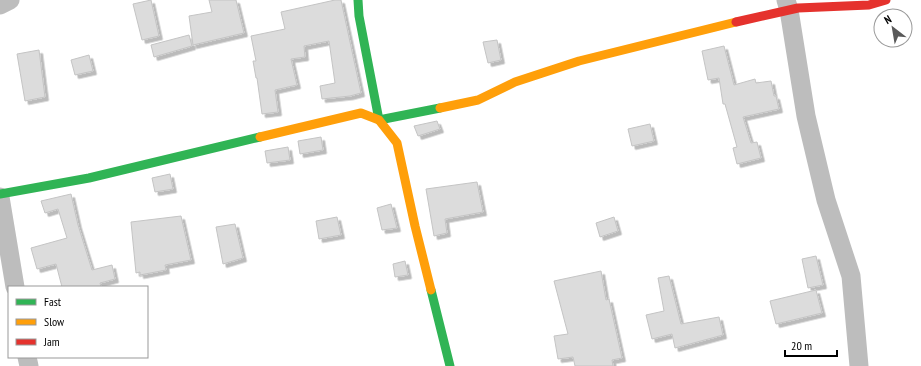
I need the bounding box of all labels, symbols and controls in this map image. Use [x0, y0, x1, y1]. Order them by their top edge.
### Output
north arrow [873, 8, 913, 48]
text: N [882, 12, 894, 27]
legend [8, 286, 148, 358]
text: Fast [44, 294, 62, 309]
text: Slow [44, 314, 65, 329]
scale bar [785, 332, 837, 358]
text: Jam [43, 334, 60, 349]
text: 20 m [791, 338, 812, 353]

